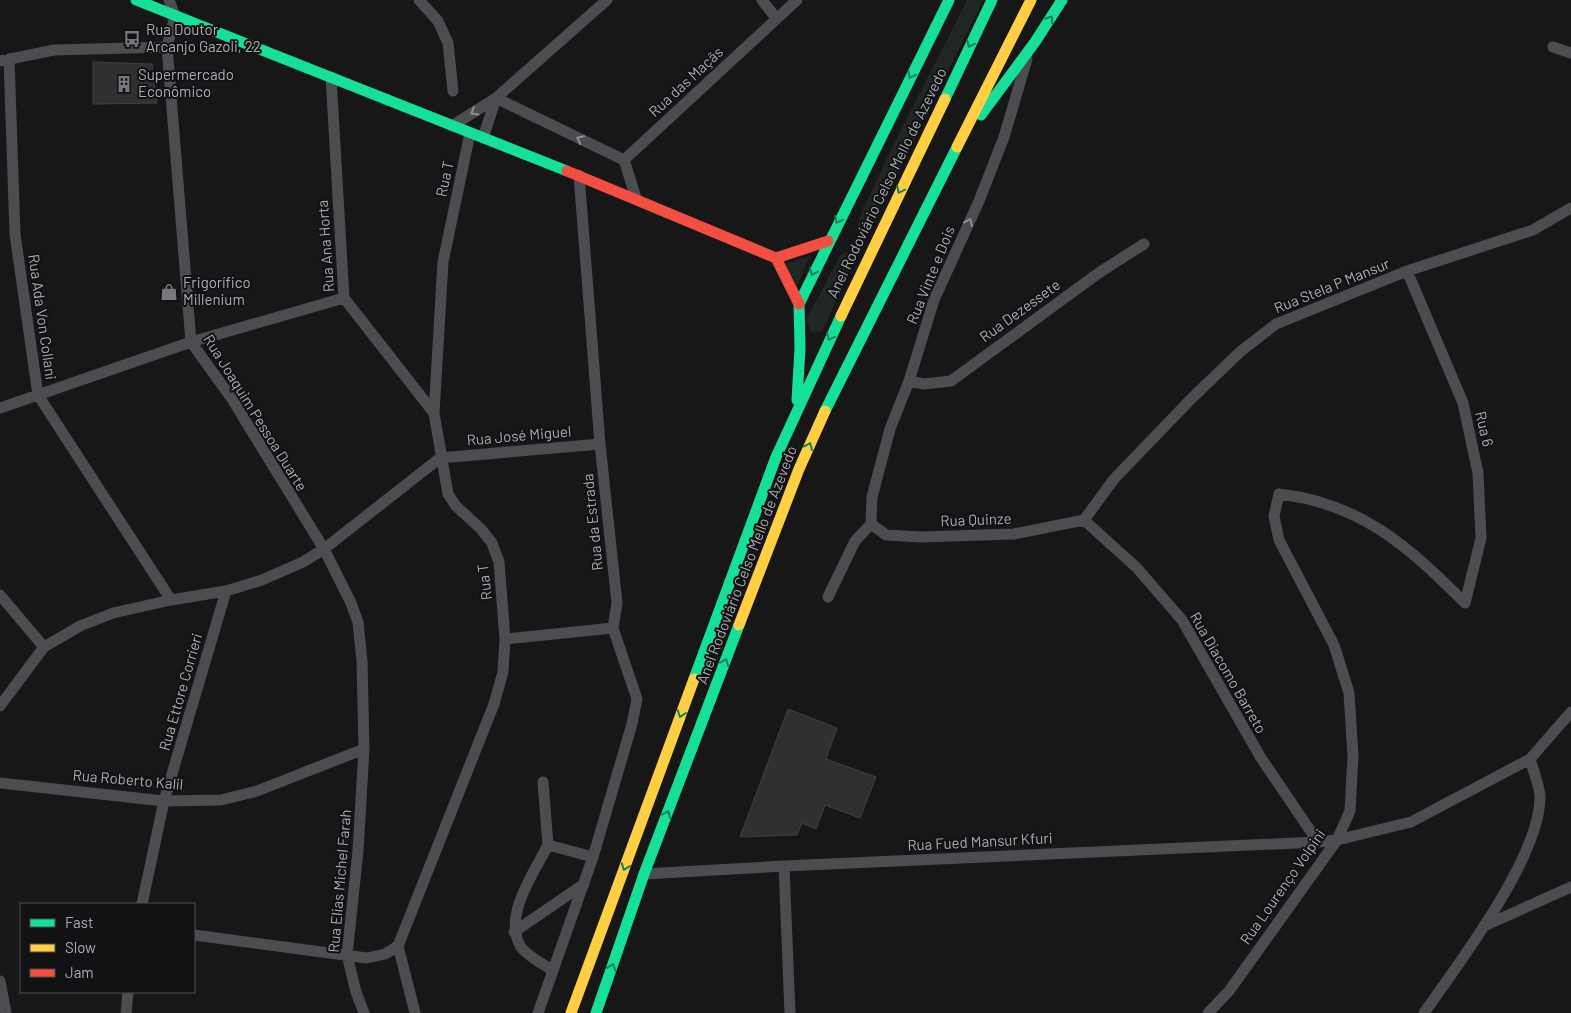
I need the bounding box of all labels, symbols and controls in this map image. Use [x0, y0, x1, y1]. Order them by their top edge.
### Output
one-way arrow [1044, 15, 1053, 25]
place label: Rua Doutor Arcanjo Gazoli, 22 [146, 20, 261, 55]
bus stop icon: Rua Doutor Arcanjo Gazoli, 22 [122, 29, 142, 49]
one-way arrow [966, 39, 977, 48]
street label: Rua das Maçãs [644, 42, 726, 120]
place label: Supermercado Econômico [138, 65, 234, 100]
street label: Anel Rodoviário Celso Mello de Azevedo [822, 65, 950, 301]
one-way arrow [907, 70, 917, 79]
building icon: Supermercado Econômico [114, 74, 134, 94]
one-way arrow [470, 106, 480, 115]
one-way arrow [576, 135, 585, 145]
street label: Rua T [431, 159, 457, 198]
one-way arrow [896, 185, 907, 194]
street label: Rua Ana Horta [313, 199, 337, 293]
one-way arrow [834, 215, 845, 224]
one-way arrow [963, 218, 973, 227]
street label: Rua Vinte e Dois [902, 223, 958, 326]
street label: Rua Ada Von Collani [25, 253, 61, 381]
street label: Rua Stela P Mansur [1271, 253, 1393, 316]
one-way arrow [809, 267, 820, 276]
place label: Frigorífico Millenium [183, 273, 251, 308]
street label: Rua Dezessete [976, 275, 1063, 345]
shop icon: Frigorífico Millenium [159, 282, 179, 302]
street label: Rua Joaquim Pessoa Duarte [200, 331, 311, 494]
one-way arrow [826, 332, 837, 341]
street label: Rua 6 [1472, 409, 1498, 448]
street label: Rua José Miguel [466, 421, 572, 449]
one-way arrow [803, 442, 814, 451]
street label: Anel Rodoviário Celso Mello de Azevedo [692, 443, 800, 686]
street label: Rua da Estrada [578, 473, 606, 571]
street label: Rua Quinze [940, 509, 1012, 529]
street label: Rua T [473, 563, 495, 601]
street label: Rua Diacomo Barreto [1187, 609, 1271, 736]
street label: Rua Ettore Corrieri [155, 631, 205, 753]
one-way arrow [719, 659, 729, 667]
one-way arrow [677, 710, 687, 718]
street label: Rua Roberto Kalil [72, 765, 184, 793]
street label: Rua Elias Michel Farah [324, 809, 354, 953]
one-way arrow [661, 810, 671, 819]
street label: Rua Lourenço Volpini [1236, 825, 1329, 948]
street label: Rua Fued Mansur Kfuri [907, 828, 1053, 854]
one-way arrow [621, 862, 631, 871]
legend [20, 903, 195, 993]
text: Fast [65, 913, 93, 931]
text: Slow [65, 938, 96, 956]
text: Jam [65, 963, 94, 981]
one-way arrow [606, 963, 616, 972]

